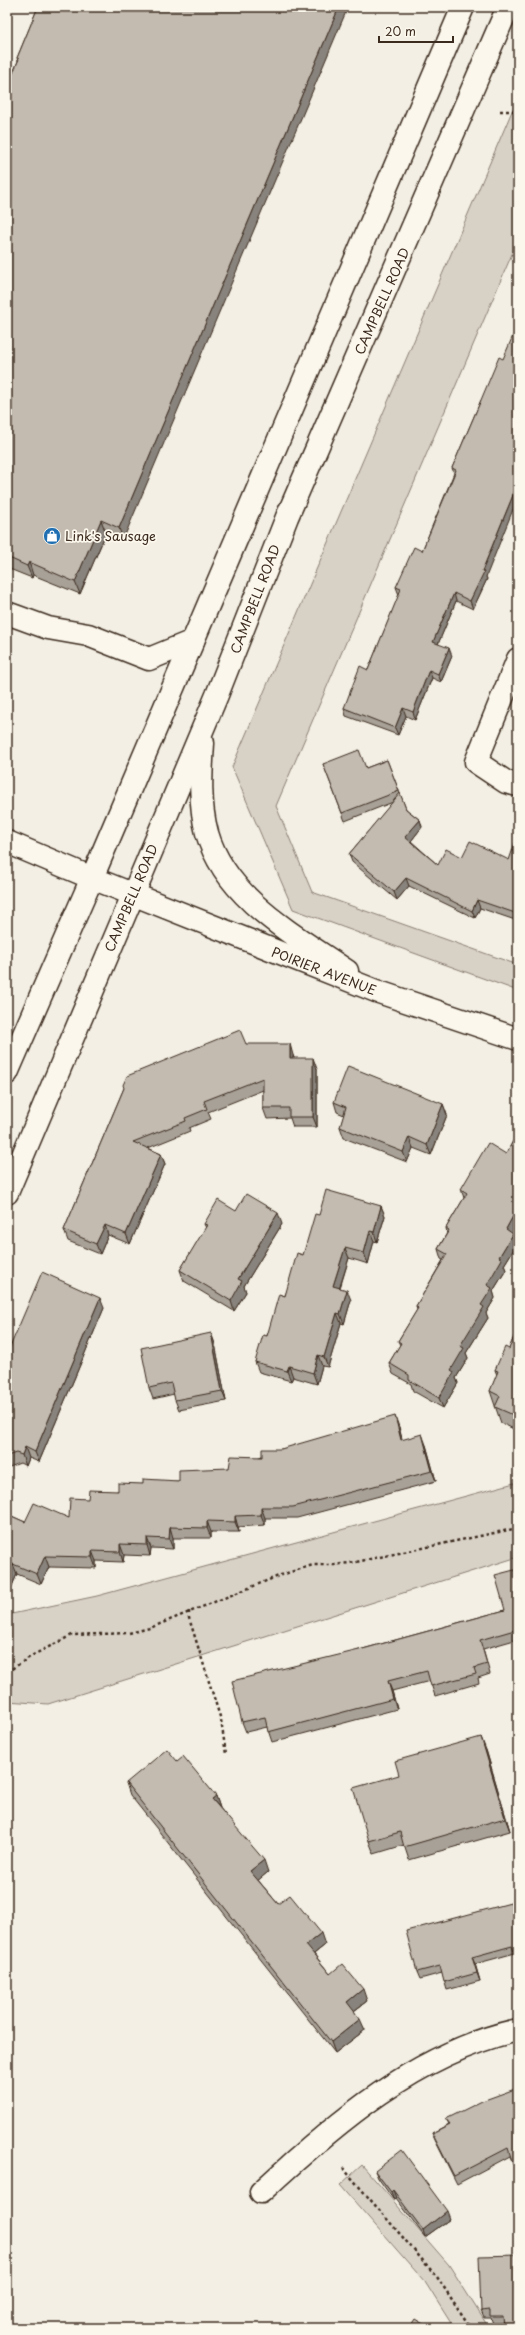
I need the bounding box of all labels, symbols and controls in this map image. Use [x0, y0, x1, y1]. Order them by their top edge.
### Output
scale bar [379, 18, 453, 44]
text: 20 m [385, 22, 416, 40]
street label: CAMPBELL ROAD [349, 244, 414, 357]
shop icon: Link's Sausage [42, 526, 62, 546]
place label: Link's Sausage [65, 526, 156, 545]
street label: CAMPBELL ROAD [225, 541, 284, 656]
street label: CAMPBELL ROAD [99, 841, 162, 955]
street label: POIRIER AVENUE [269, 942, 379, 999]

